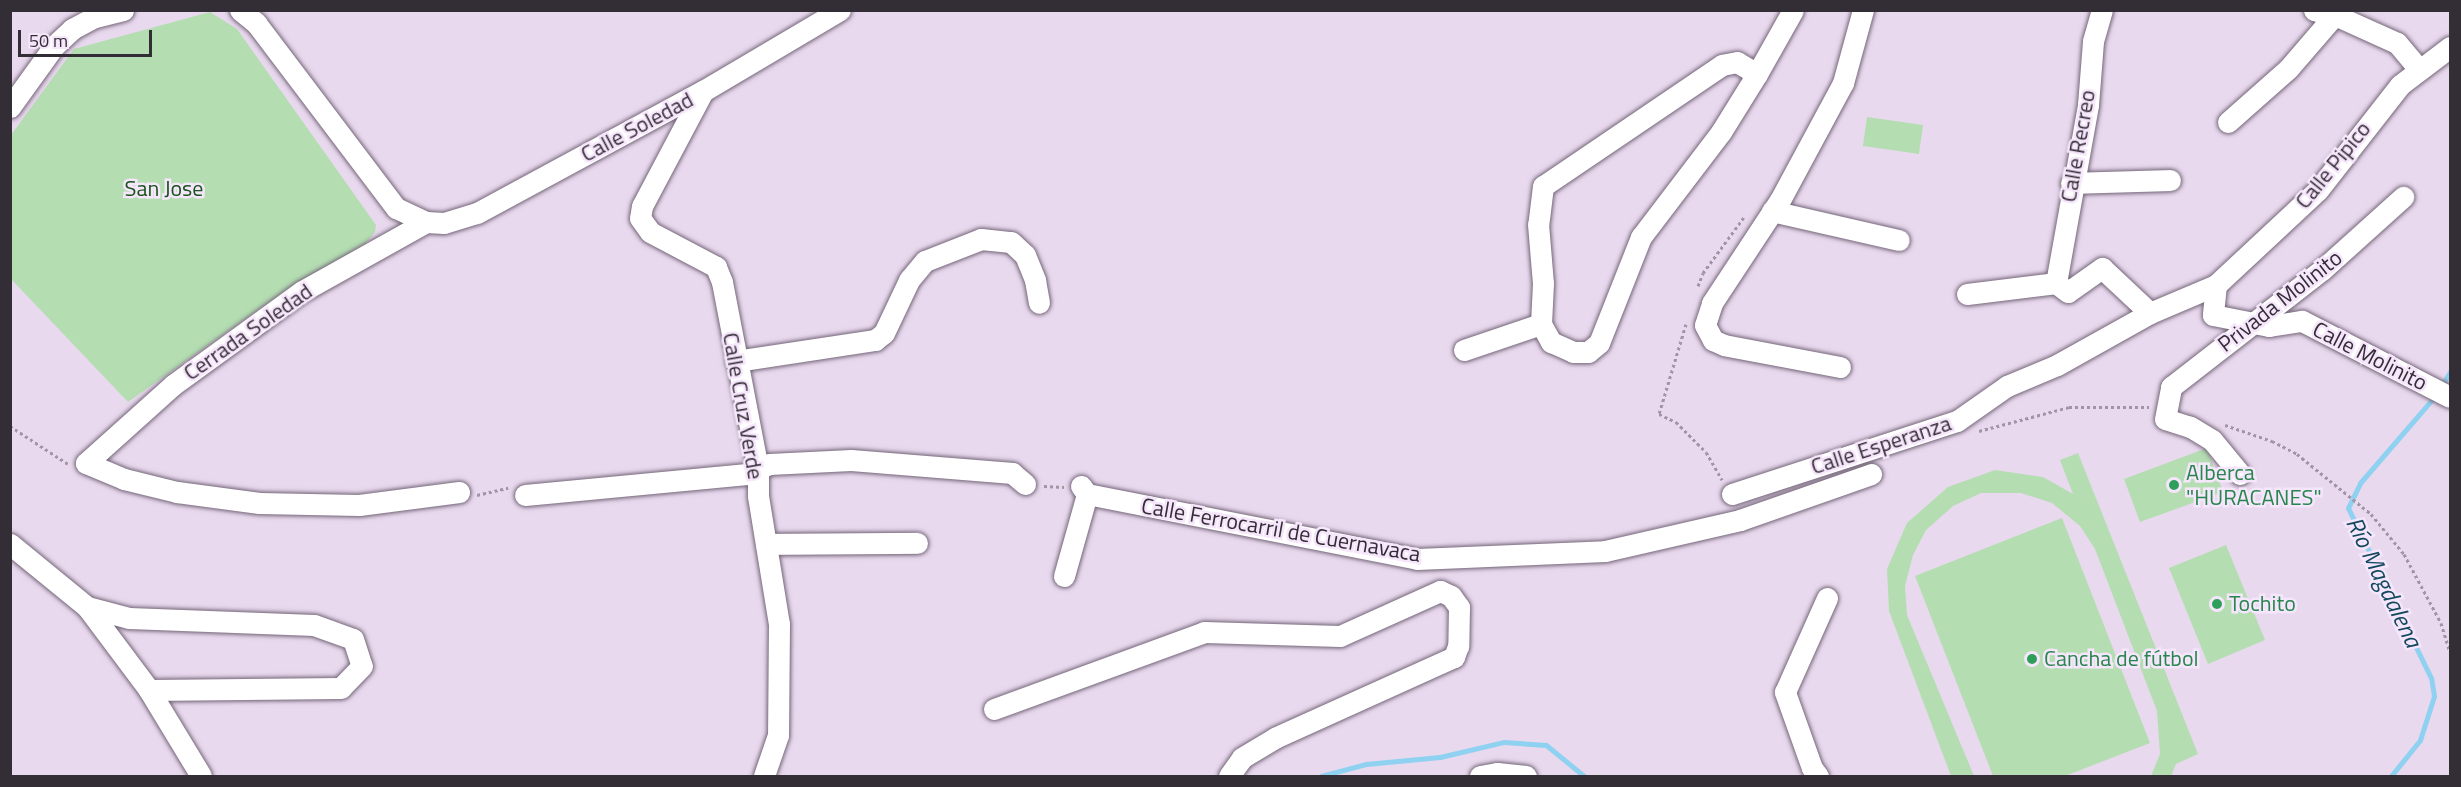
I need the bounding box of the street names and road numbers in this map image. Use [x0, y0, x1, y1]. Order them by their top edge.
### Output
street label: Calle Soledad [576, 86, 698, 168]
street label: Calle Recreo [2055, 88, 2101, 204]
street label: Calle Pipico [2290, 116, 2376, 214]
street label: Privada Molinito [2213, 244, 2347, 358]
street label: Cerrada Soledad [179, 278, 317, 386]
street label: Calle Molinito [2308, 316, 2432, 396]
street label: Calle Cruz Verde [717, 331, 769, 481]
street label: Calle Esperanza [1808, 410, 1954, 480]
street label: Calle Ferrocarril de Cuernavaca [1139, 492, 1423, 568]

